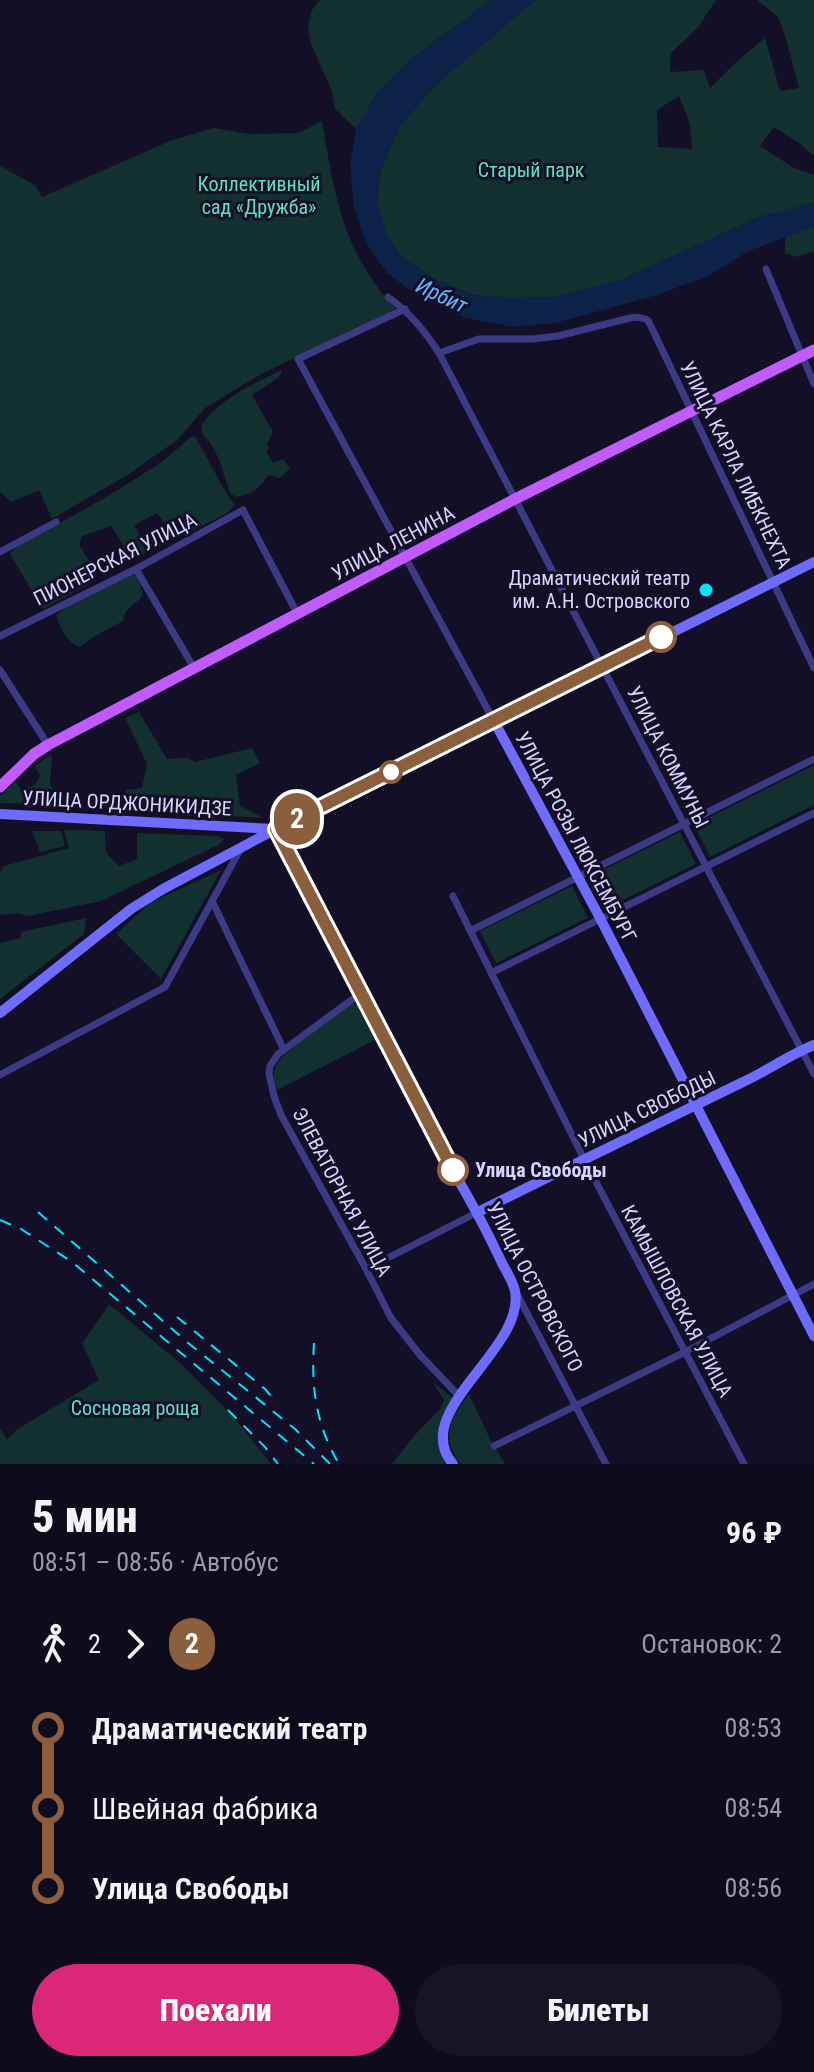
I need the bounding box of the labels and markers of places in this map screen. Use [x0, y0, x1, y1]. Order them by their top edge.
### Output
place label: Драматический театр им. А.Н. Островского [509, 566, 690, 613]
marker: Драматический театр им. А.Н. Островского [697, 581, 715, 599]
unlabelled marker [646, 622, 676, 652]
unlabelled marker [380, 761, 402, 783]
marker: Улица Свободы [438, 1155, 468, 1185]
place label: Улица Свободы [475, 1158, 607, 1182]

